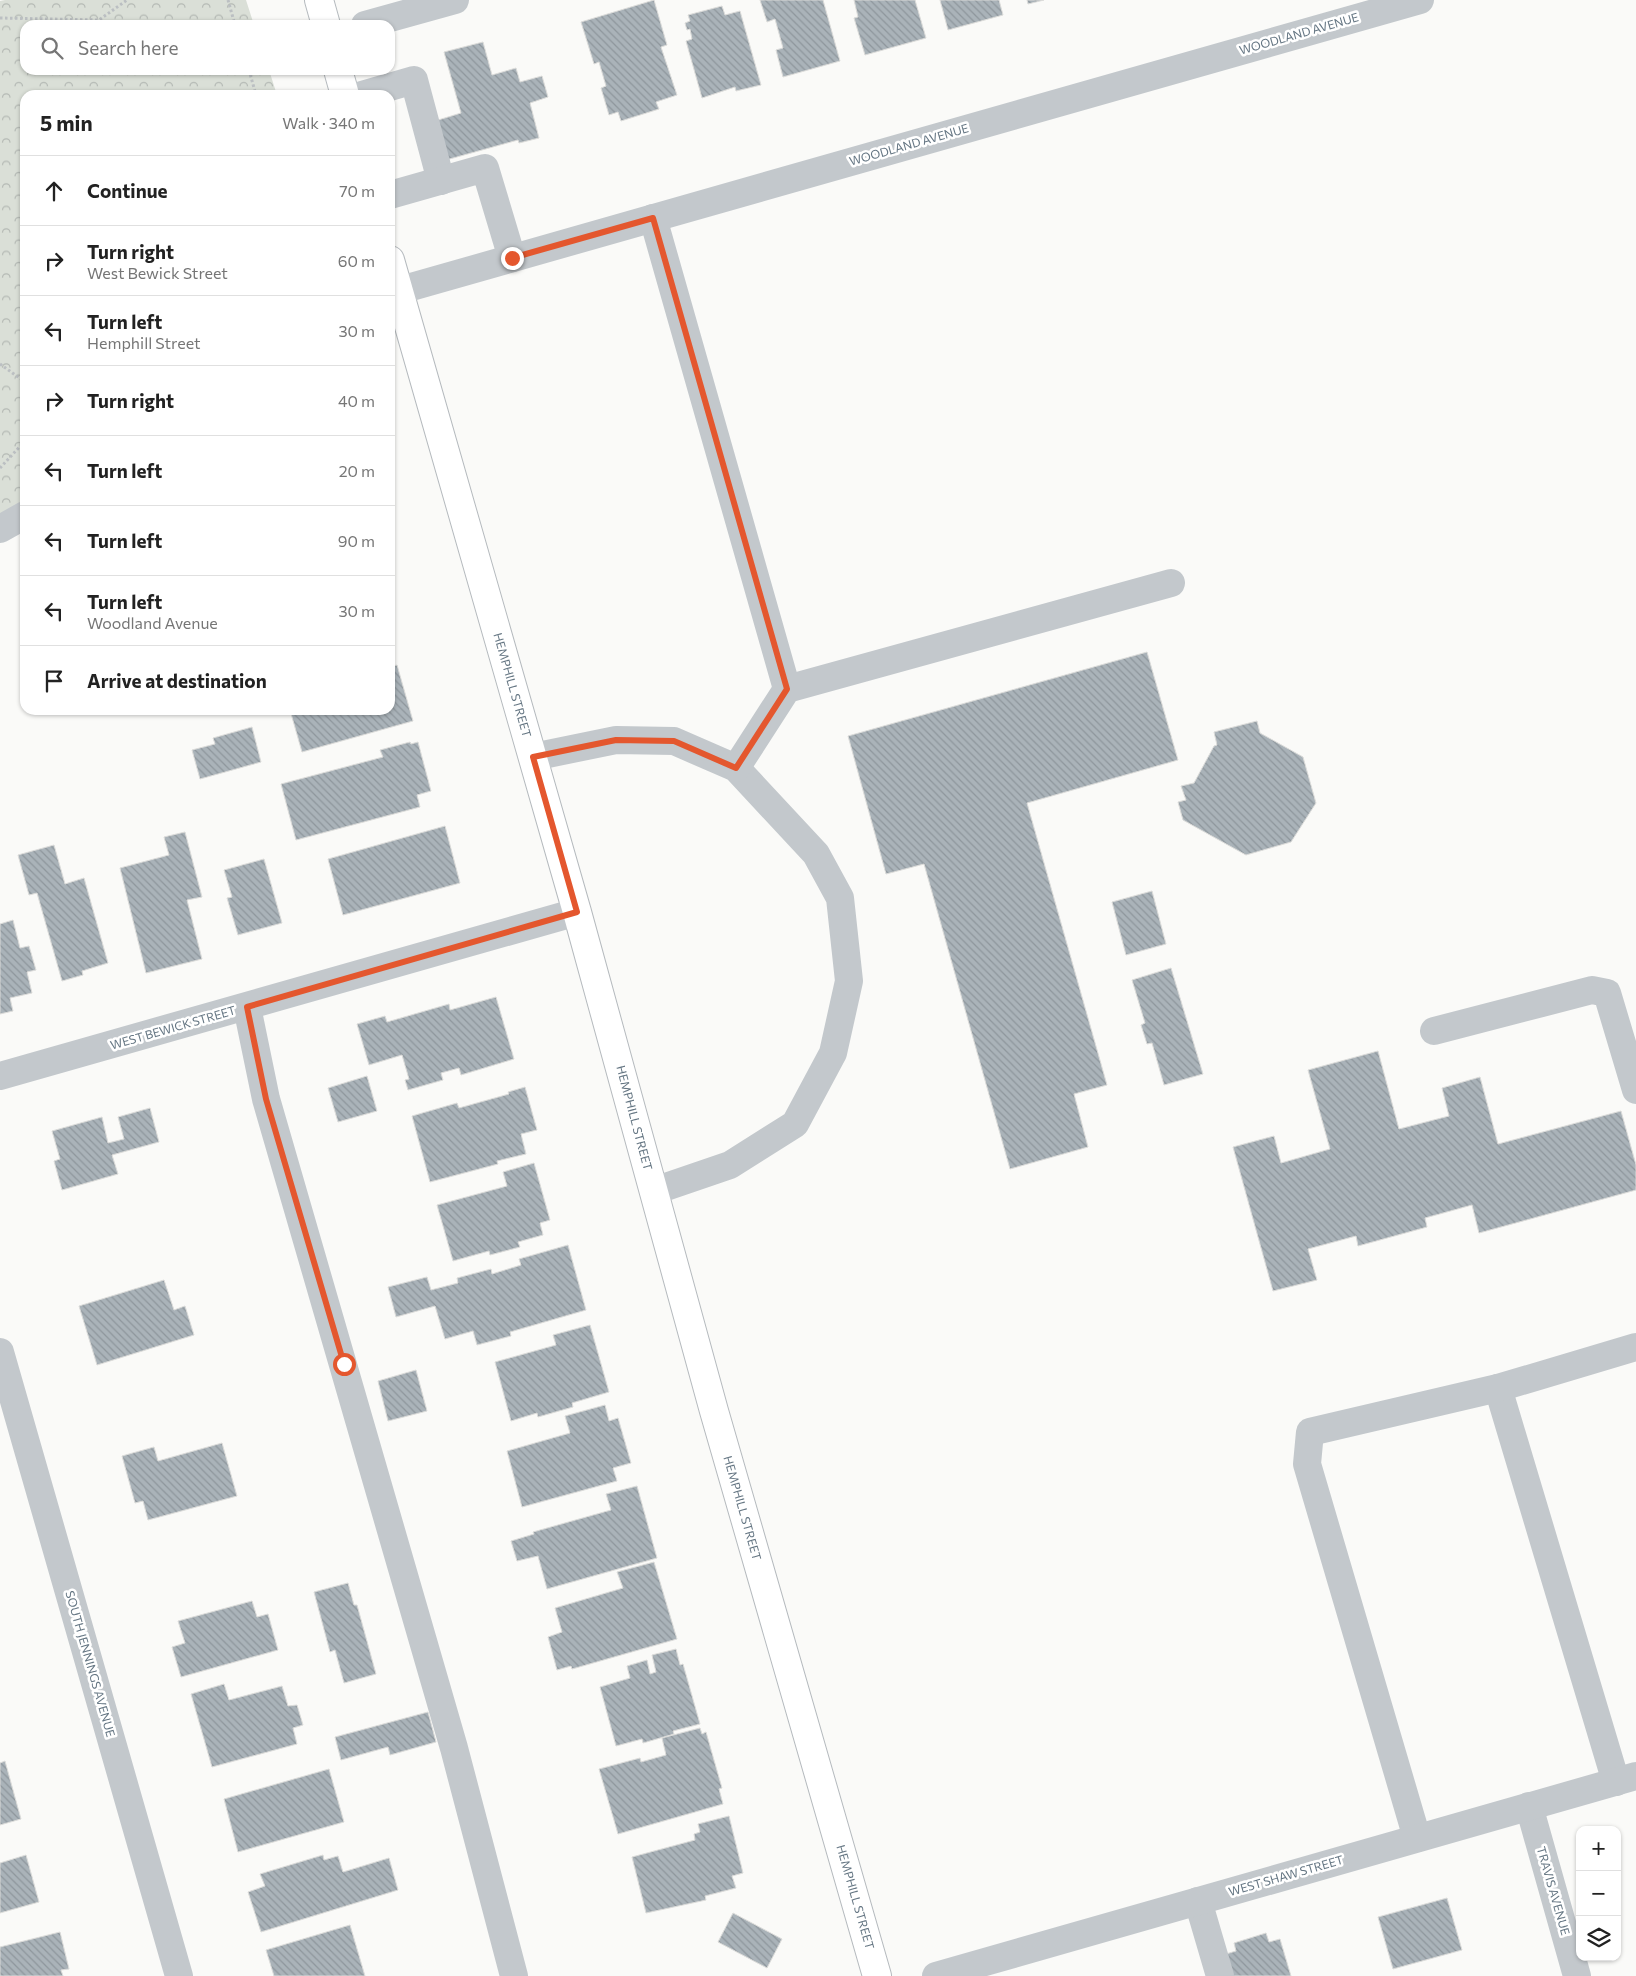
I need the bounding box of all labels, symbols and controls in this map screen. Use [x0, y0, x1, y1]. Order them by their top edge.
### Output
street label: WOODLAND AVENUE [1237, 9, 1360, 57]
search box [20, 20, 395, 75]
icon: search [38, 34, 66, 62]
text: Search here [78, 36, 178, 59]
text: 5 min [40, 110, 93, 135]
text: Walk · 340 m [282, 113, 375, 132]
street label: WOODLAND AVENUE [847, 120, 970, 168]
icon: ahead [40, 177, 68, 205]
text: Continue [87, 179, 167, 202]
text: 70 m [339, 181, 375, 200]
text: Turn right [87, 240, 174, 263]
icon: right [40, 247, 68, 275]
route end [501, 247, 524, 270]
text: 60 m [338, 251, 375, 270]
text: West Bewick Street [87, 263, 228, 282]
text: Turn left [87, 310, 162, 333]
icon: left [40, 317, 68, 345]
text: 30 m [338, 321, 375, 340]
text: Hemphill Street [87, 333, 201, 352]
icon: right [40, 387, 68, 415]
text: Turn right [87, 389, 174, 412]
text: 40 m [338, 391, 375, 410]
icon: left [40, 457, 68, 485]
text: Turn left [87, 459, 162, 482]
text: 20 m [339, 461, 375, 480]
icon: left [40, 527, 68, 555]
text: Turn left [87, 529, 162, 552]
text: 90 m [338, 531, 375, 550]
text: Turn left [87, 590, 162, 613]
icon: left [40, 597, 68, 625]
text: 30 m [338, 601, 375, 620]
text: Woodland Avenue [87, 613, 218, 632]
street label: HEMPHILL STREET [491, 631, 535, 739]
icon: arrive [40, 667, 68, 695]
text: Arrive at destination [87, 669, 267, 692]
street label: WEST BEWICK STREET [108, 1002, 237, 1052]
street label: HEMPHILL STREET [614, 1064, 656, 1172]
route start [333, 1353, 356, 1376]
street label: HEMPHILL STREET [721, 1454, 765, 1562]
street label: SOUTH JENNINGS AVENUE [62, 1589, 119, 1739]
map controls [1576, 1826, 1621, 1961]
button: + [1576, 1826, 1621, 1871]
street label: HEMPHILL STREET [834, 1843, 878, 1951]
street label: TRAVIS AVENUE [1535, 1845, 1573, 1937]
street label: WEST SHAW STREET [1227, 1852, 1345, 1898]
button: − [1576, 1871, 1621, 1916]
button: layers [1576, 1916, 1621, 1961]

